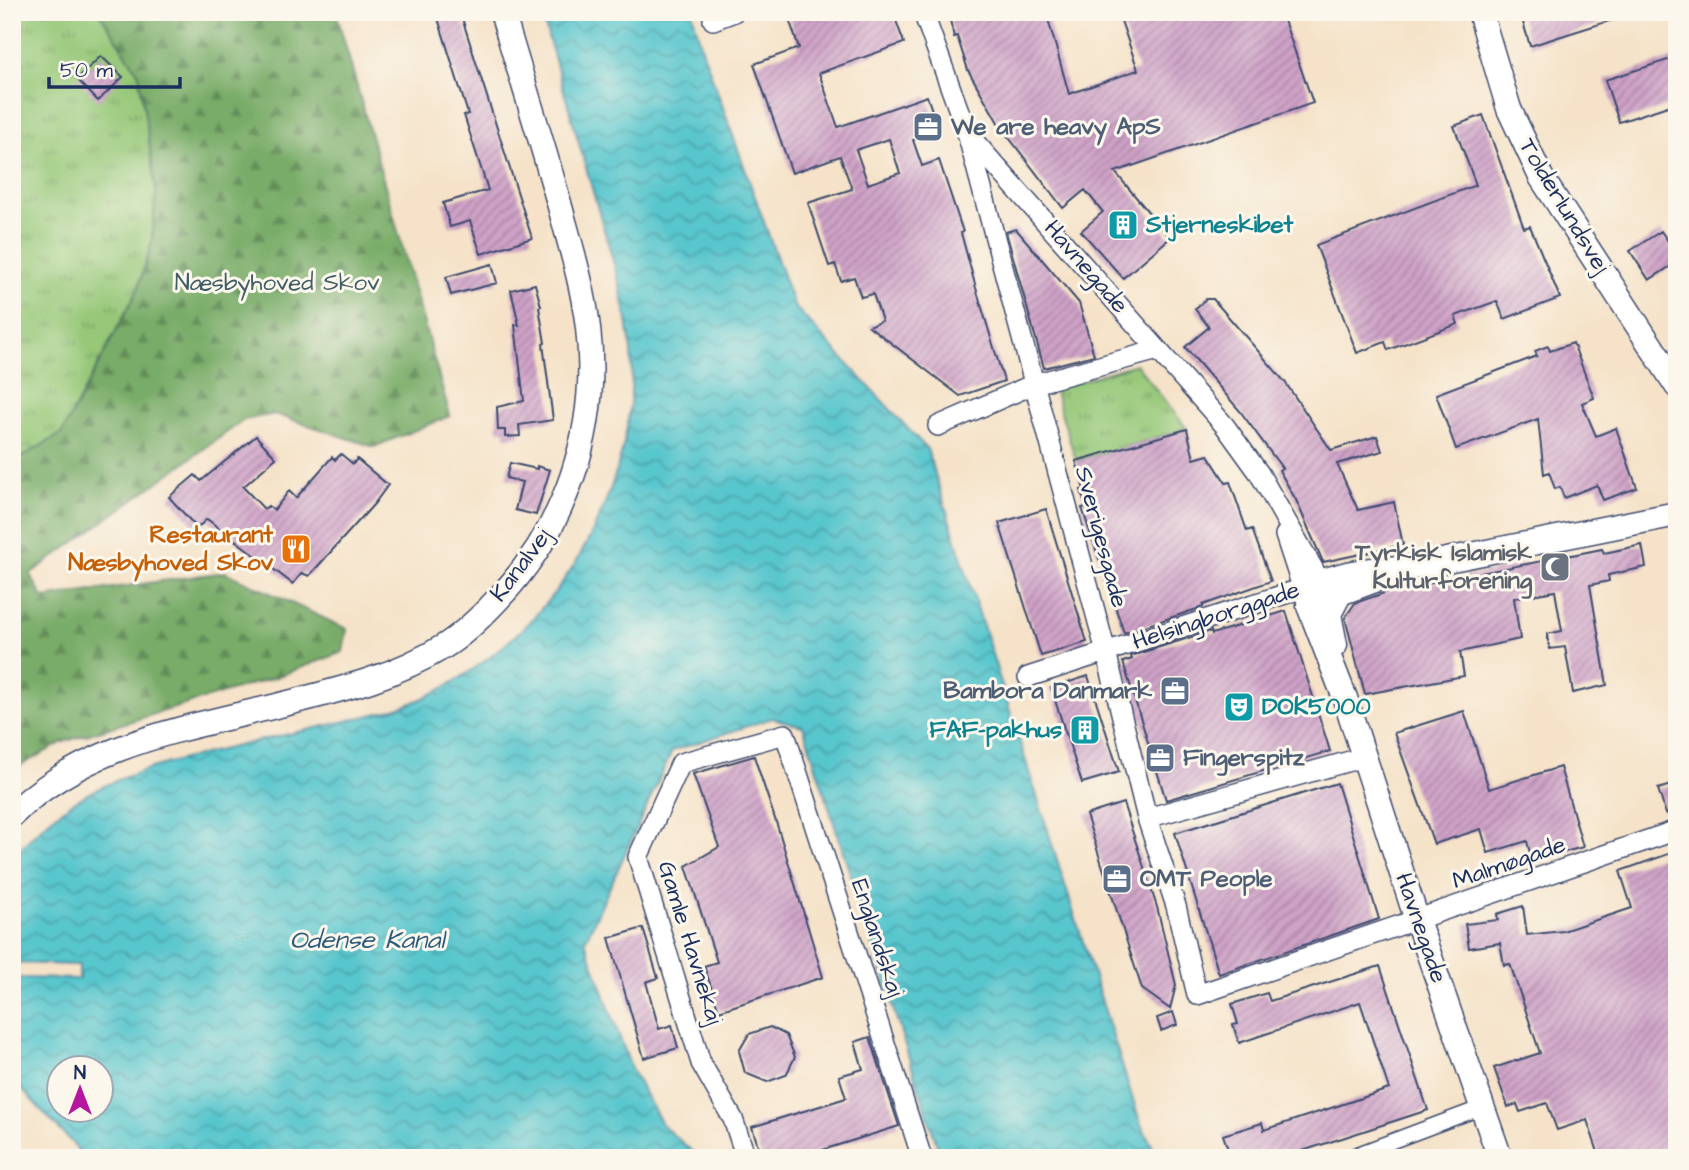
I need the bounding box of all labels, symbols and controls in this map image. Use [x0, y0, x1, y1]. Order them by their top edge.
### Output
scale bar [49, 46, 180, 90]
text: 50 m [60, 56, 114, 85]
office icon: We are heavy ApS [911, 110, 945, 144]
place label: We are heavy ApS [950, 110, 1161, 146]
street label: Tolderlundsvej [1510, 132, 1618, 281]
building icon: Stjerneskibet [1106, 208, 1140, 242]
place label: Stjerneskibet [1145, 208, 1293, 242]
street label: Havnegade [1035, 213, 1136, 322]
park label: Næsbyhoved Skov [175, 266, 380, 301]
street label: Sverigesgade [1065, 463, 1136, 612]
place label: Restaurant Næsbyhoved Skov [68, 518, 274, 582]
street label: Kanalvej [482, 520, 560, 609]
restaurant icon: Restaurant Næsbyhoved Skov [279, 532, 313, 566]
place label: Tyrkisk Islamisk Kulturforening [1354, 536, 1533, 599]
mosque icon: Tyrkisk Islamisk Kulturforening [1538, 550, 1572, 584]
street label: Helsingborggade [1128, 573, 1304, 660]
place label: Bambora Danmark [943, 674, 1152, 708]
office icon: Bambora Danmark [1158, 674, 1192, 708]
theatre icon: DOK5000 [1222, 690, 1256, 724]
place label: DOK5000 [1262, 690, 1371, 724]
place label: FAF-pakhus [930, 713, 1062, 747]
building icon: FAF-pakhus [1068, 713, 1102, 747]
office icon: Fingerspitz [1143, 741, 1177, 775]
place label: Fingerspitz [1183, 741, 1306, 776]
street label: Malmøgade [1448, 828, 1571, 899]
street label: Gamle Havnekaj [649, 857, 731, 1030]
office icon: OMT People [1100, 862, 1134, 896]
place label: OMT People [1140, 862, 1272, 896]
street label: Havnegade [1385, 869, 1456, 988]
street label: Englandskaj [841, 875, 912, 1002]
water label: Odense Kanal [290, 922, 447, 958]
north arrow [46, 1054, 116, 1124]
text: N [74, 1060, 86, 1087]

